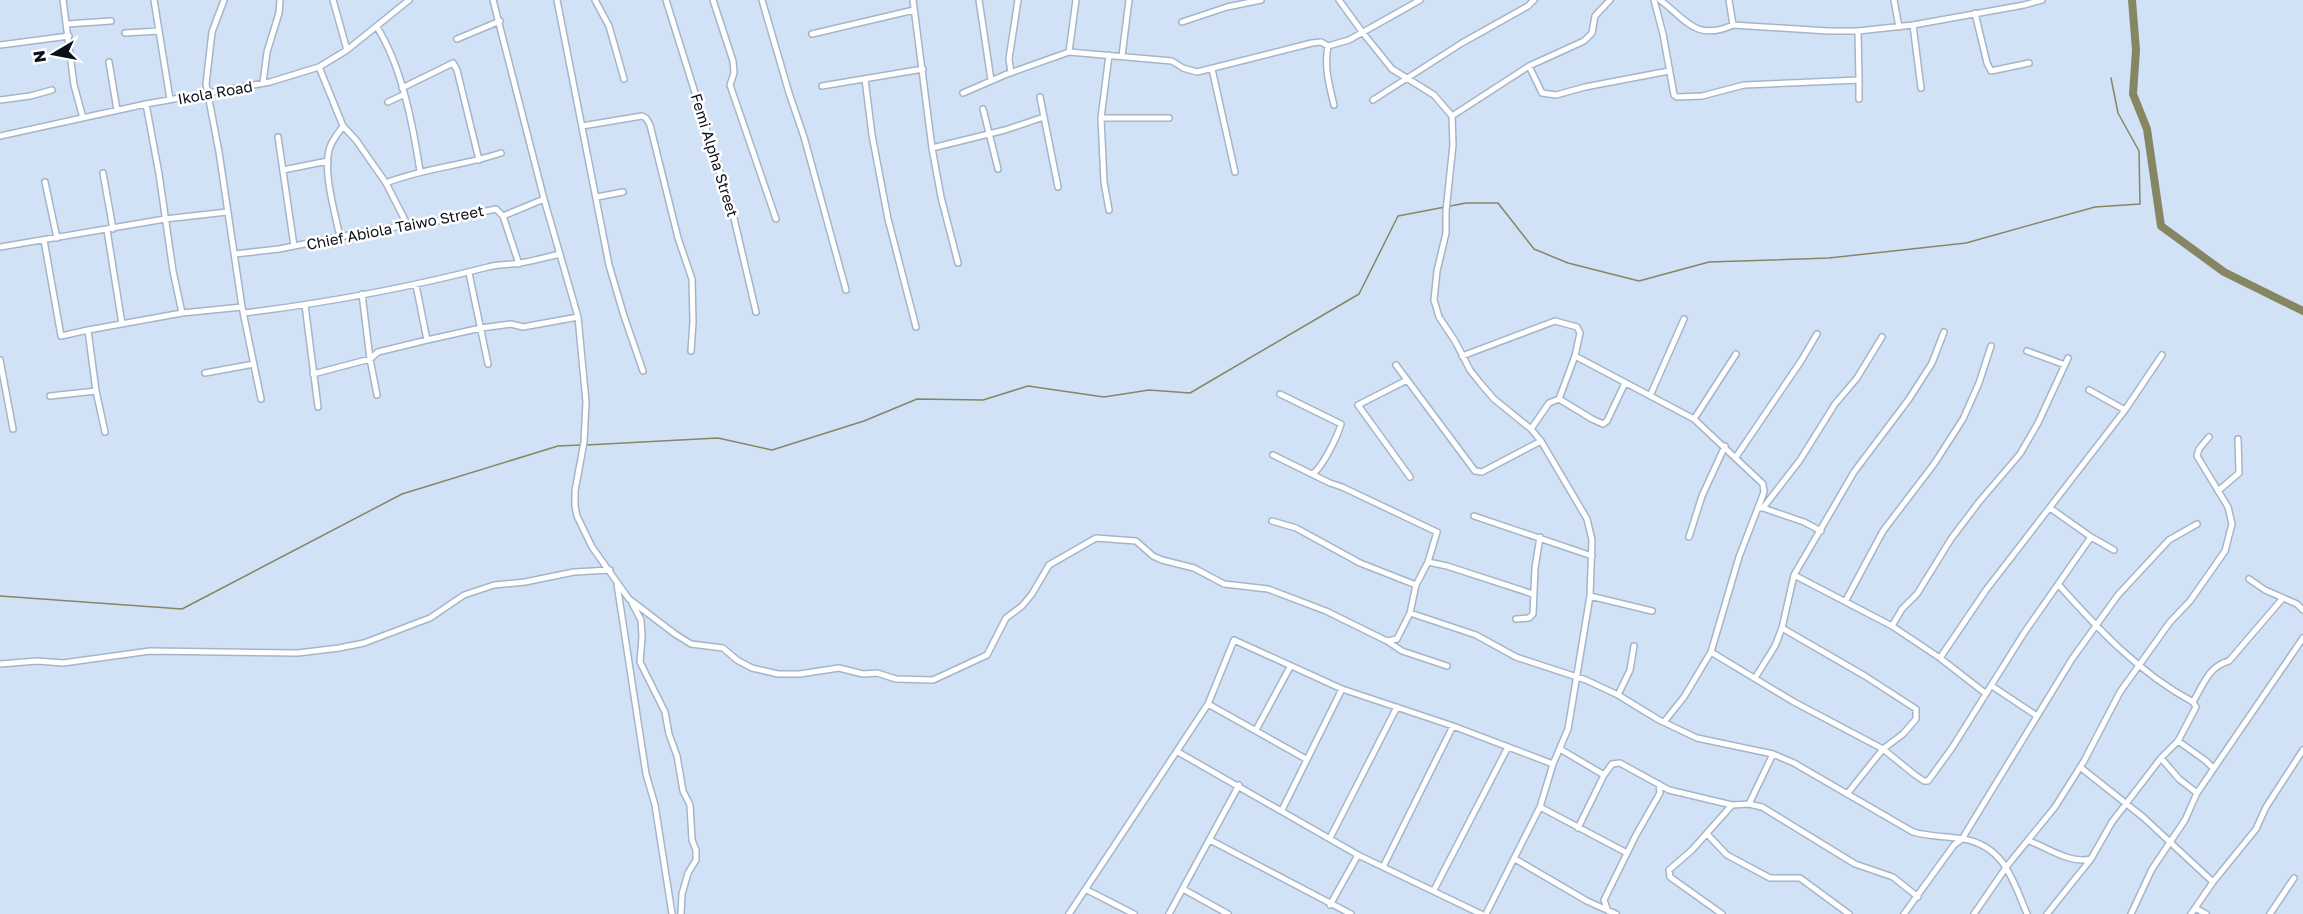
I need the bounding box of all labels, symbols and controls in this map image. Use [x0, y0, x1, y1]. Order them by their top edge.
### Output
north arrow [24, 24, 84, 84]
text: N [28, 49, 50, 64]
street label: Ikola Road [176, 77, 254, 107]
street label: Femi Alpha Street [688, 91, 742, 219]
street label: Chief Abiola Taiwo Street [305, 201, 485, 253]

